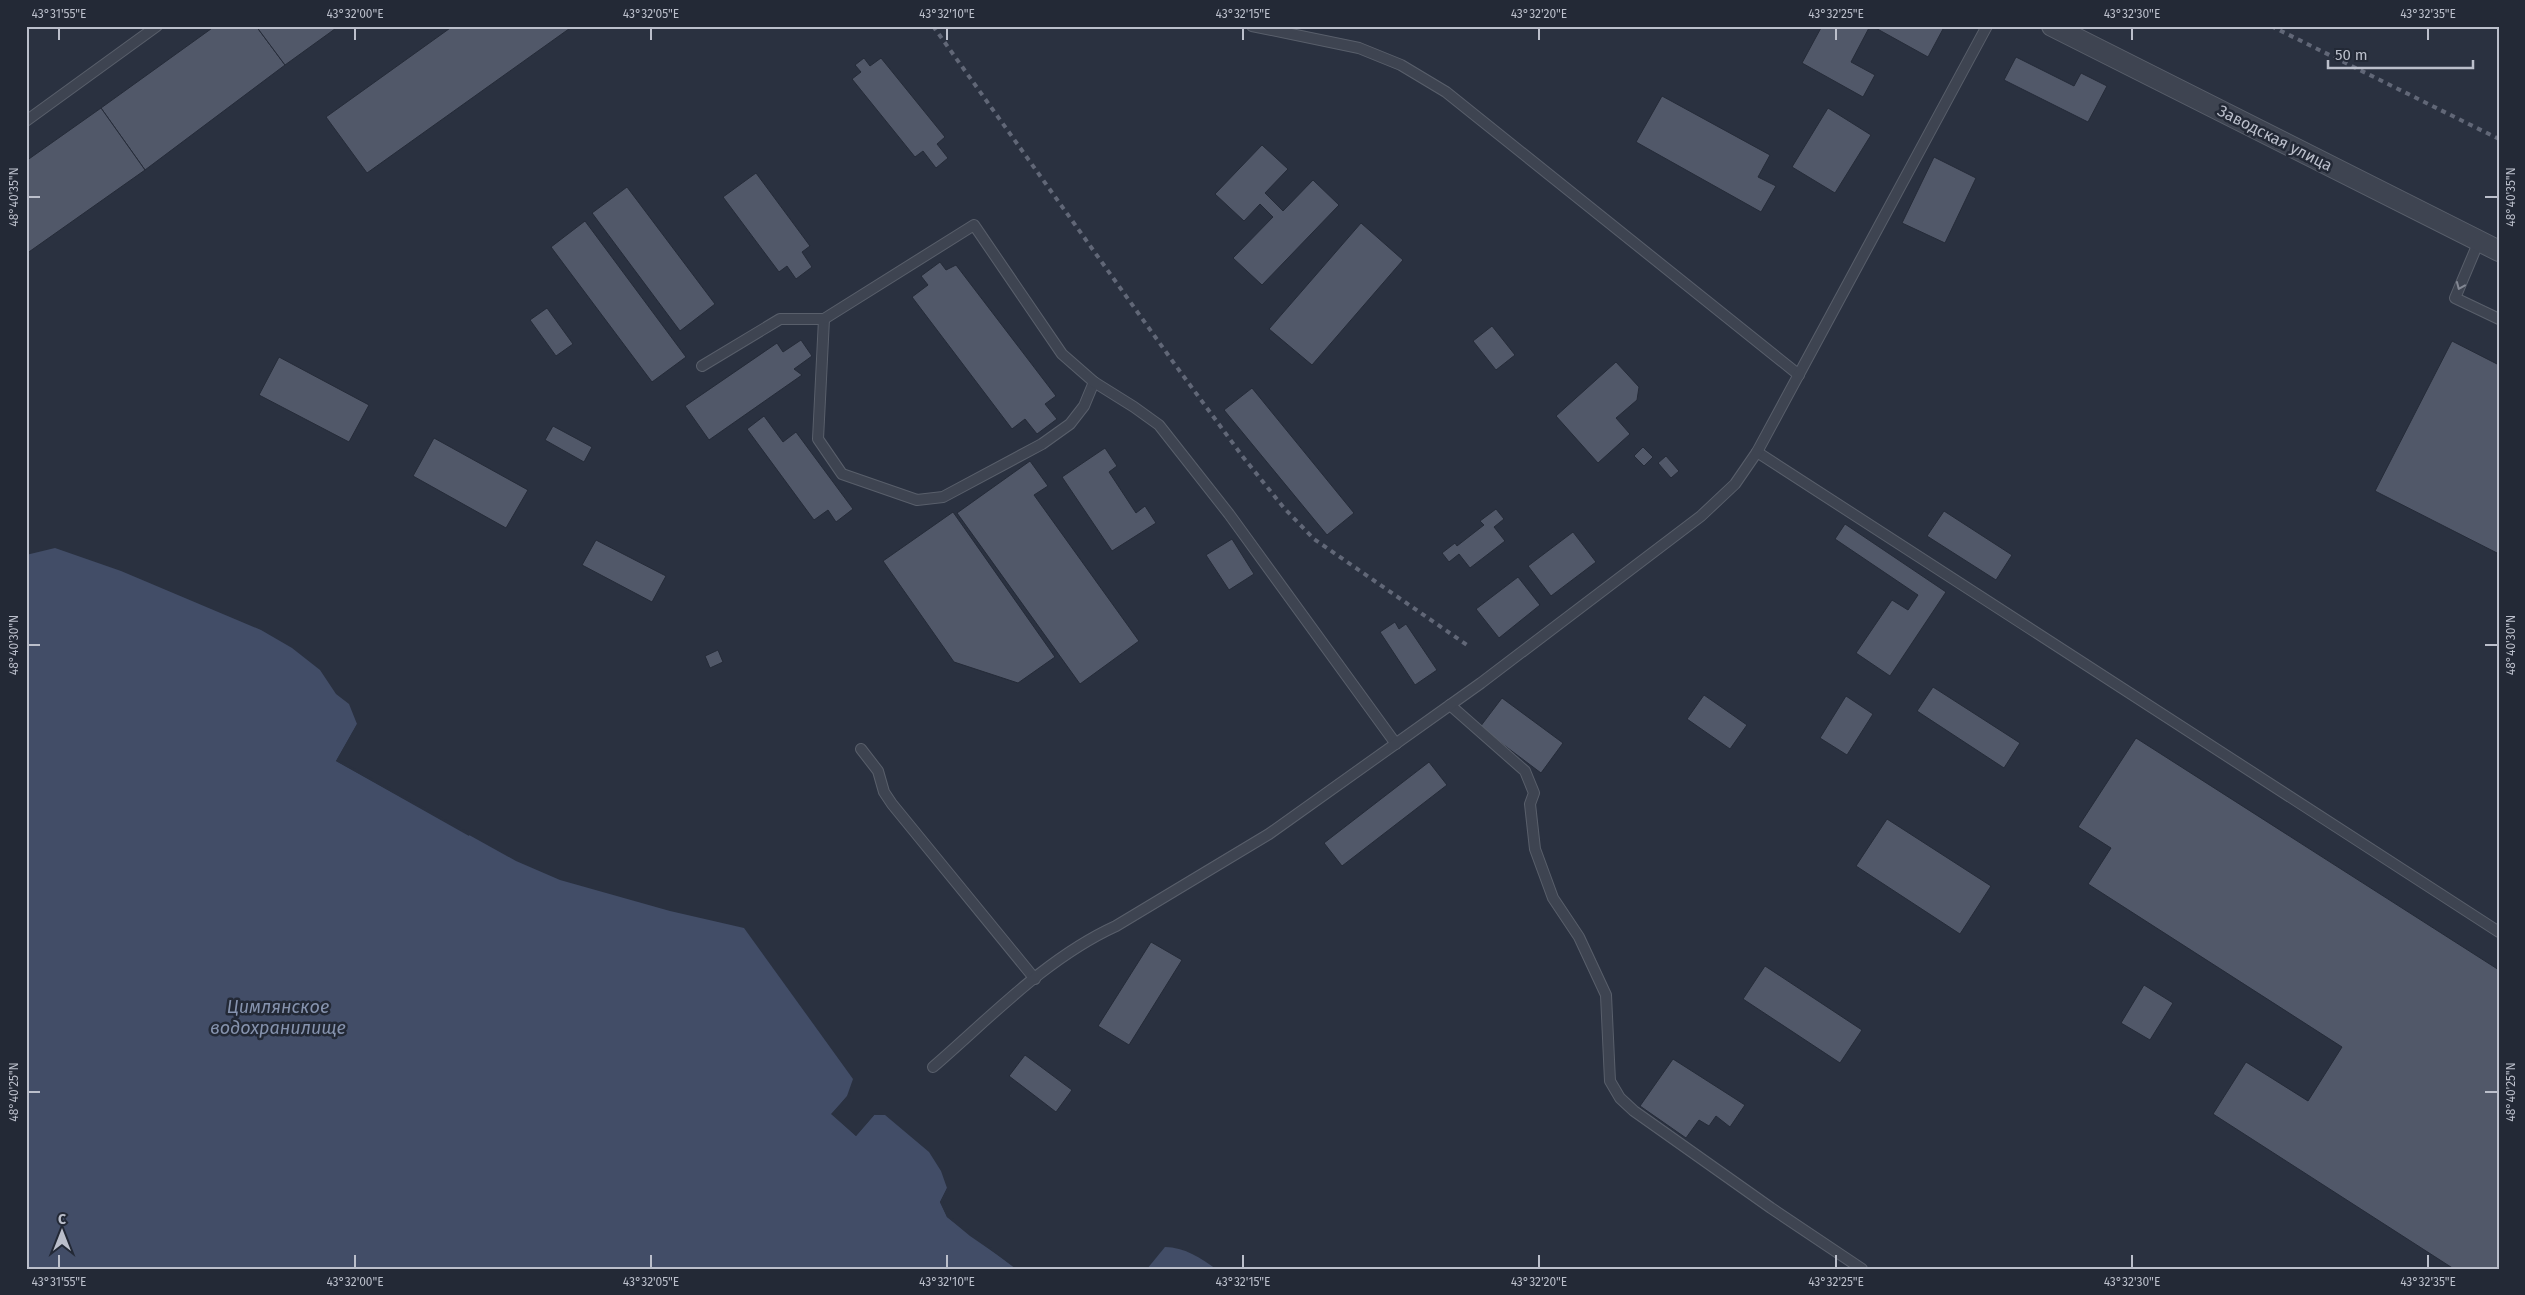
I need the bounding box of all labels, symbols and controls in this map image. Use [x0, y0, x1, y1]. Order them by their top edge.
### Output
text: 43°31'55"E [32, 7, 86, 21]
text: 43°32'00"E [326, 7, 384, 21]
text: 43°32'05"E [623, 7, 679, 21]
text: 43°32'10"E [919, 7, 975, 21]
text: 43°32'15"E [1216, 7, 1270, 21]
text: 43°32'20"E [1511, 7, 1567, 21]
text: 43°32'25"E [1808, 7, 1864, 21]
text: 43°32'30"E [2104, 7, 2160, 21]
text: 43°32'35"E [2400, 7, 2456, 21]
scale bar [2328, 38, 2472, 70]
text: 50 m [2335, 46, 2368, 64]
street label: Заводская улица [2214, 101, 2336, 175]
text: 48°40'35"N [7, 167, 21, 227]
text: 48°40'35"N [2504, 167, 2518, 227]
one-way arrow [2456, 281, 2467, 290]
text: 48°40'30"N [7, 615, 21, 675]
text: 48°40'30"N [2504, 615, 2518, 675]
water label: Цимлянское водохранилище [210, 996, 346, 1039]
text: 48°40'25"N [7, 1062, 21, 1122]
text: 48°40'25"N [2504, 1062, 2518, 1122]
north arrow [38, 1208, 88, 1258]
text: С [58, 1211, 66, 1228]
text: 43°31'55"E [32, 1275, 86, 1289]
text: 43°32'00"E [326, 1275, 384, 1289]
text: 43°32'05"E [623, 1275, 679, 1289]
text: 43°32'10"E [919, 1275, 975, 1289]
text: 43°32'15"E [1216, 1275, 1270, 1289]
text: 43°32'20"E [1511, 1275, 1567, 1289]
text: 43°32'25"E [1808, 1275, 1864, 1289]
text: 43°32'30"E [2104, 1275, 2160, 1289]
text: 43°32'35"E [2400, 1275, 2456, 1289]

